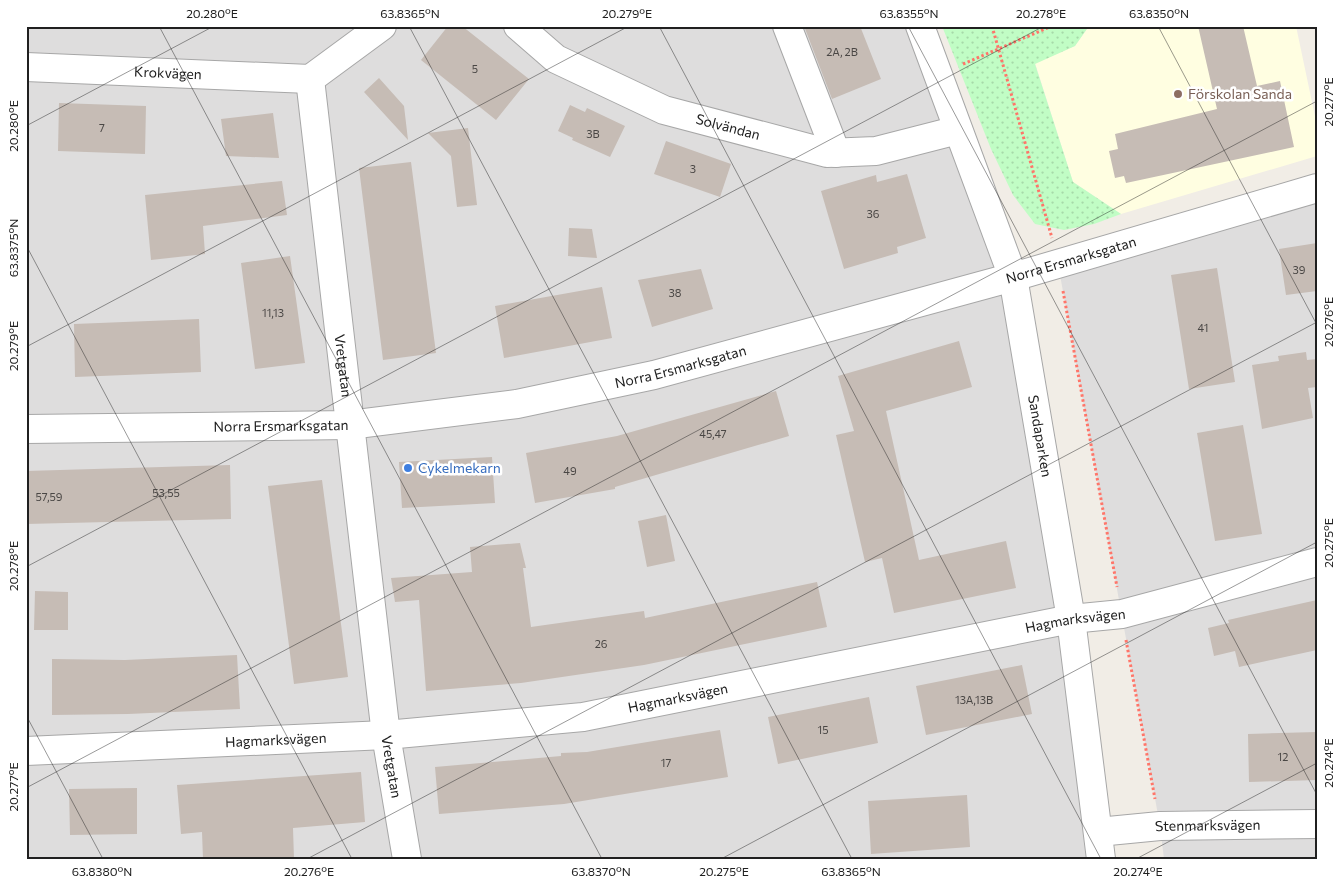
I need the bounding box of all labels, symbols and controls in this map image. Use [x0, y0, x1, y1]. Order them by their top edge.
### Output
text: 20.280°E [186, 6, 238, 20]
text: 63.8365°N [380, 6, 440, 20]
text: 20.279°E [602, 6, 652, 20]
text: 63.8355°N [879, 6, 939, 20]
text: 20.278°E [1016, 6, 1066, 20]
text: 63.8350°N [1129, 6, 1189, 20]
house number: 2A, 2B [826, 45, 858, 58]
house number: 5 [472, 62, 478, 75]
street label: Krokvägen [134, 63, 202, 82]
text: 20.277°E [1321, 77, 1335, 127]
place label: Förskolan Sanda [1188, 85, 1292, 102]
marker: Förskolan Sanda [1172, 88, 1184, 100]
text: 20.280°E [6, 100, 20, 152]
street label: Solvändan [694, 110, 762, 143]
house number: 7 [99, 121, 105, 134]
house number: 3B [586, 127, 600, 140]
house number: 3 [690, 162, 696, 175]
house number: 36 [867, 207, 880, 220]
text: 63.8375°N [6, 219, 20, 277]
street label: Norra Ersmarksgatan [1004, 232, 1138, 287]
house number: 39 [1293, 263, 1306, 276]
house number: 38 [669, 286, 682, 299]
text: 20.276°E [1321, 297, 1335, 347]
house number: 11,13 [262, 306, 284, 319]
text: 20.279°E [6, 321, 20, 371]
house number: 41 [1198, 321, 1208, 334]
street label: Vretgatan [332, 333, 356, 398]
street label: Norra Ersmarksgatan [613, 341, 748, 391]
street label: Sandaparken [1025, 394, 1056, 478]
street label: Norra Ersmarksgatan [213, 416, 349, 435]
house number: 45,47 [699, 427, 727, 440]
place label: Cykelmekarn [418, 459, 501, 476]
marker: Cykelmekarn [402, 462, 414, 474]
house number: 49 [563, 464, 577, 477]
house number: 53,55 [152, 486, 180, 499]
house number: 57,59 [36, 490, 63, 503]
text: 20.275°E [1321, 518, 1335, 568]
text: 20.278°E [6, 541, 20, 591]
street label: Hagmarksvägen [1023, 605, 1126, 636]
house number: 26 [595, 637, 608, 650]
street label: Hagmarksvägen [626, 679, 729, 716]
house number: 13A,13B [955, 693, 993, 706]
house number: 15 [817, 723, 829, 736]
street label: Hagmarksvägen [225, 729, 327, 750]
street label: Vretgatan [378, 734, 406, 799]
text: 20.274°E [1321, 738, 1335, 788]
house number: 12 [1278, 750, 1288, 763]
house number: 17 [661, 756, 671, 769]
text: 20.277°E [6, 762, 20, 812]
street label: Stenmarksvägen [1154, 816, 1260, 834]
text: 63.8380°N [72, 864, 132, 878]
text: 20.276°E [284, 864, 334, 878]
text: 63.8370°N [571, 864, 631, 878]
text: 20.275°E [699, 864, 749, 878]
text: 63.8365°N [821, 864, 881, 878]
text: 20.274°E [1113, 864, 1163, 878]

